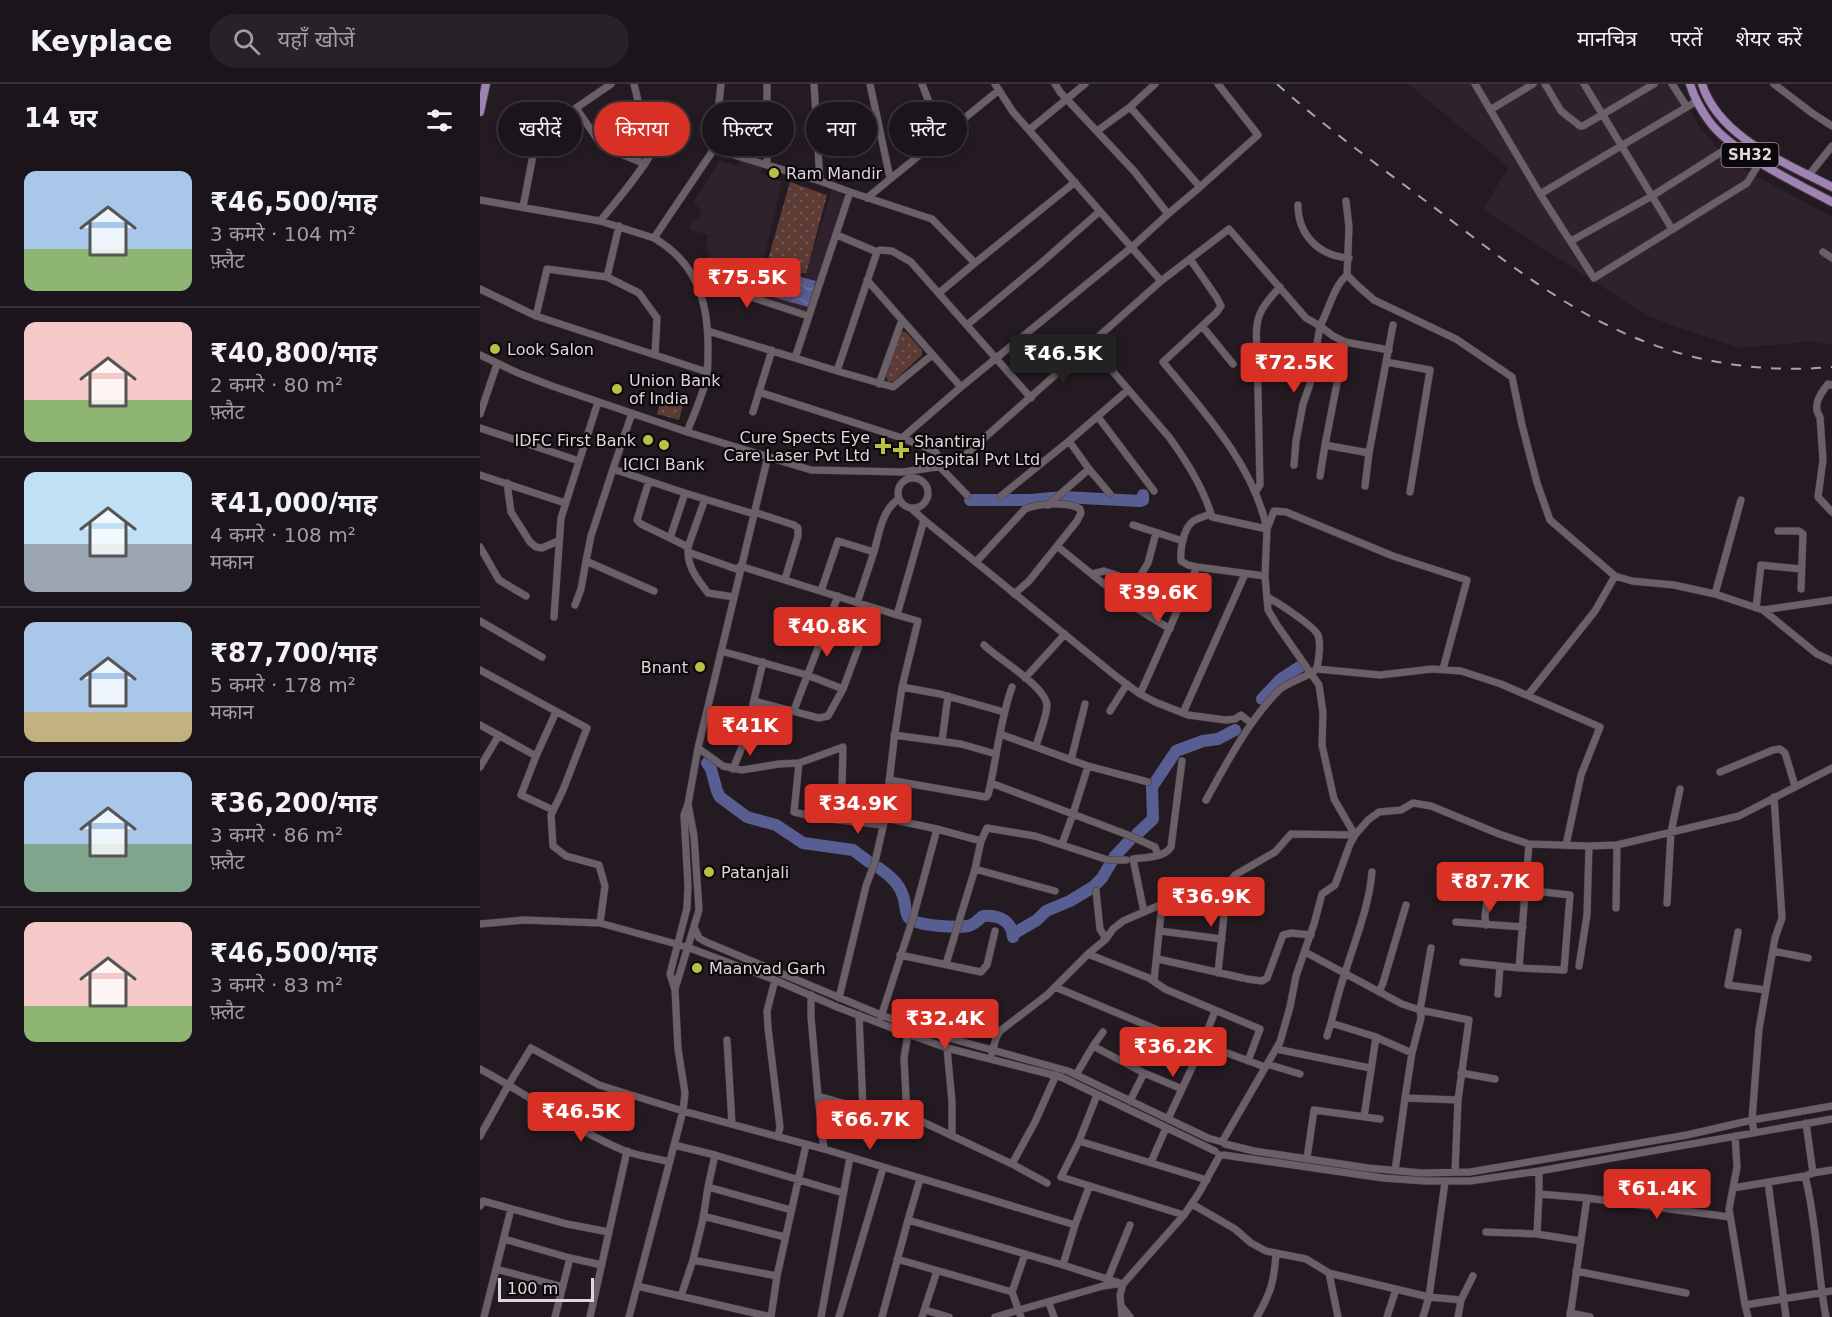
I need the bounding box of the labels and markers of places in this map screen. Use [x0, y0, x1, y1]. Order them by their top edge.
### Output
place label: Ram Mandir [786, 164, 883, 183]
marker: Ram Mandir [767, 166, 781, 180]
pin: ₹75.5K [698, 258, 796, 309]
pin: ₹46.5K [1014, 334, 1112, 385]
place label: Look Salon [507, 340, 594, 359]
marker: Look Salon [488, 342, 502, 356]
pin: ₹72.5K [1245, 343, 1343, 394]
place label: Union Bank of India [629, 371, 721, 408]
marker: Union Bank of India [610, 382, 624, 396]
place label: Cure Spects Eye Care Laser Pvt Ltd [723, 428, 870, 465]
place label: IDFC First Bank [515, 431, 637, 450]
place label: Shantiraj Hospital Pvt Ltd [914, 432, 1040, 469]
marker: IDFC First Bank [641, 433, 655, 447]
marker: Cure Spects Eye Care Laser Pvt Ltd [874, 437, 892, 455]
marker: ICICI Bank [657, 438, 671, 452]
marker: Shantiraj Hospital Pvt Ltd [892, 441, 910, 459]
place label: ICICI Bank [623, 455, 706, 474]
pin: ₹39.6K [1109, 573, 1207, 624]
pin: ₹40.8K [778, 607, 876, 658]
place label: Bnant [641, 658, 688, 677]
marker: Bnant [693, 660, 707, 674]
pin: ₹41K [714, 706, 786, 757]
pin: ₹34.9K [809, 784, 907, 835]
pin: ₹87.7K [1441, 862, 1539, 913]
place label: Patanjali [721, 863, 789, 882]
marker: Patanjali [702, 865, 716, 879]
pin: ₹36.9K [1162, 877, 1260, 928]
place label: Maanvad Garh [709, 959, 826, 978]
marker: Maanvad Garh [690, 961, 704, 975]
pin: ₹32.4K [896, 999, 994, 1050]
pin: ₹36.2K [1124, 1027, 1222, 1078]
pin: ₹46.5K [532, 1092, 630, 1143]
pin: ₹66.7K [821, 1100, 919, 1151]
pin: ₹61.4K [1608, 1169, 1706, 1220]

